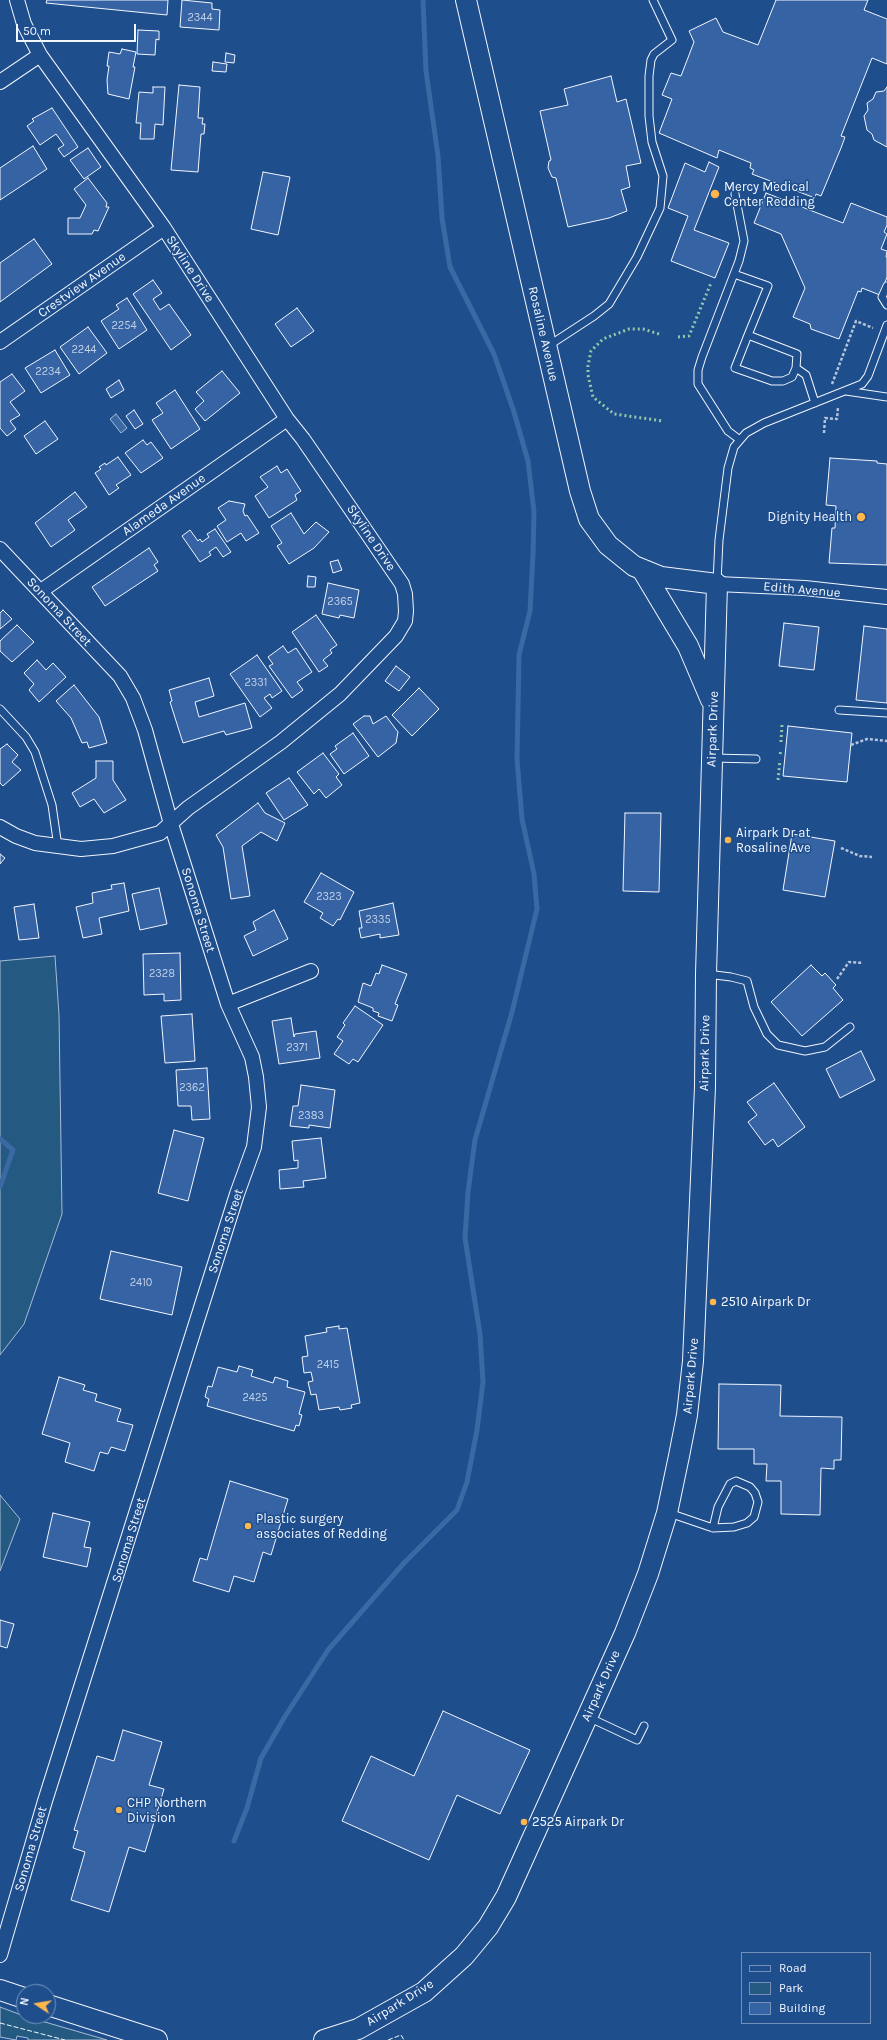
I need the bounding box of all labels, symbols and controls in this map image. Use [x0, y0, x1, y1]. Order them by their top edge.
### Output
house number: 2344 [187, 11, 213, 25]
scale bar [18, 16, 138, 42]
text: 50 m [23, 24, 51, 38]
place label: Mercy Medical Center Redding [724, 179, 815, 210]
marker: Mercy Medical Center Redding [709, 188, 721, 200]
street label: Skyline Drive [163, 233, 217, 305]
street label: Crestview Avenue [35, 249, 129, 321]
street label: Rosaline Avenue [524, 285, 562, 383]
house number: 2254 [111, 319, 137, 333]
house number: 2244 [71, 343, 97, 357]
house number: 2234 [35, 365, 61, 379]
street label: Alameda Avenue [119, 471, 209, 539]
street label: Skyline Drive [343, 502, 399, 574]
place label: Dignity Health [768, 509, 852, 525]
marker: Dignity Health [855, 511, 867, 523]
street label: Sonoma Street [23, 574, 95, 650]
street label: Edith Avenue [763, 579, 841, 601]
house number: 2365 [327, 595, 353, 609]
house number: 2331 [244, 676, 268, 690]
street label: Airpark Drive [704, 691, 722, 767]
place label: Airpark Dr at Rosaline Ave [736, 825, 811, 856]
marker: Airpark Dr at Rosaline Ave [723, 835, 733, 845]
street label: Sonoma Street [178, 866, 218, 954]
house number: 2323 [316, 890, 342, 904]
house number: 2335 [365, 913, 391, 927]
house number: 2328 [149, 967, 175, 981]
street label: Airpark Drive [697, 1015, 713, 1091]
house number: 2371 [286, 1041, 308, 1055]
house number: 2362 [179, 1081, 205, 1095]
house number: 2383 [298, 1109, 324, 1123]
street label: Sonoma Street [205, 1187, 247, 1275]
house number: 2410 [130, 1276, 152, 1290]
place label: 2510 Airpark Dr [721, 1294, 810, 1310]
marker: 2510 Airpark Dr [708, 1297, 718, 1307]
street label: Airpark Drive [680, 1337, 702, 1415]
house number: 2415 [317, 1358, 339, 1372]
house number: 2425 [242, 1391, 268, 1405]
street label: Sonoma Street [109, 1496, 149, 1584]
place label: Plastic surgery associates of Redding [256, 1511, 387, 1542]
marker: Plastic surgery associates of Redding [243, 1521, 253, 1531]
street label: Airpark Drive [578, 1648, 624, 1724]
place label: CHP Northern Division [127, 1795, 207, 1826]
street label: Sonoma Street [11, 1805, 51, 1893]
marker: CHP Northern Division [114, 1805, 124, 1815]
place label: 2525 Airpark Dr [532, 1814, 624, 1830]
marker: 2525 Airpark Dr [519, 1817, 529, 1827]
legend [741, 1952, 871, 2024]
text: Road [779, 1961, 807, 1975]
street label: Airpark Drive [364, 1976, 436, 2030]
text: Park [779, 1981, 803, 1995]
north arrow [16, 1984, 56, 2024]
text: N [18, 1996, 32, 2007]
text: Building [779, 2001, 825, 2015]

